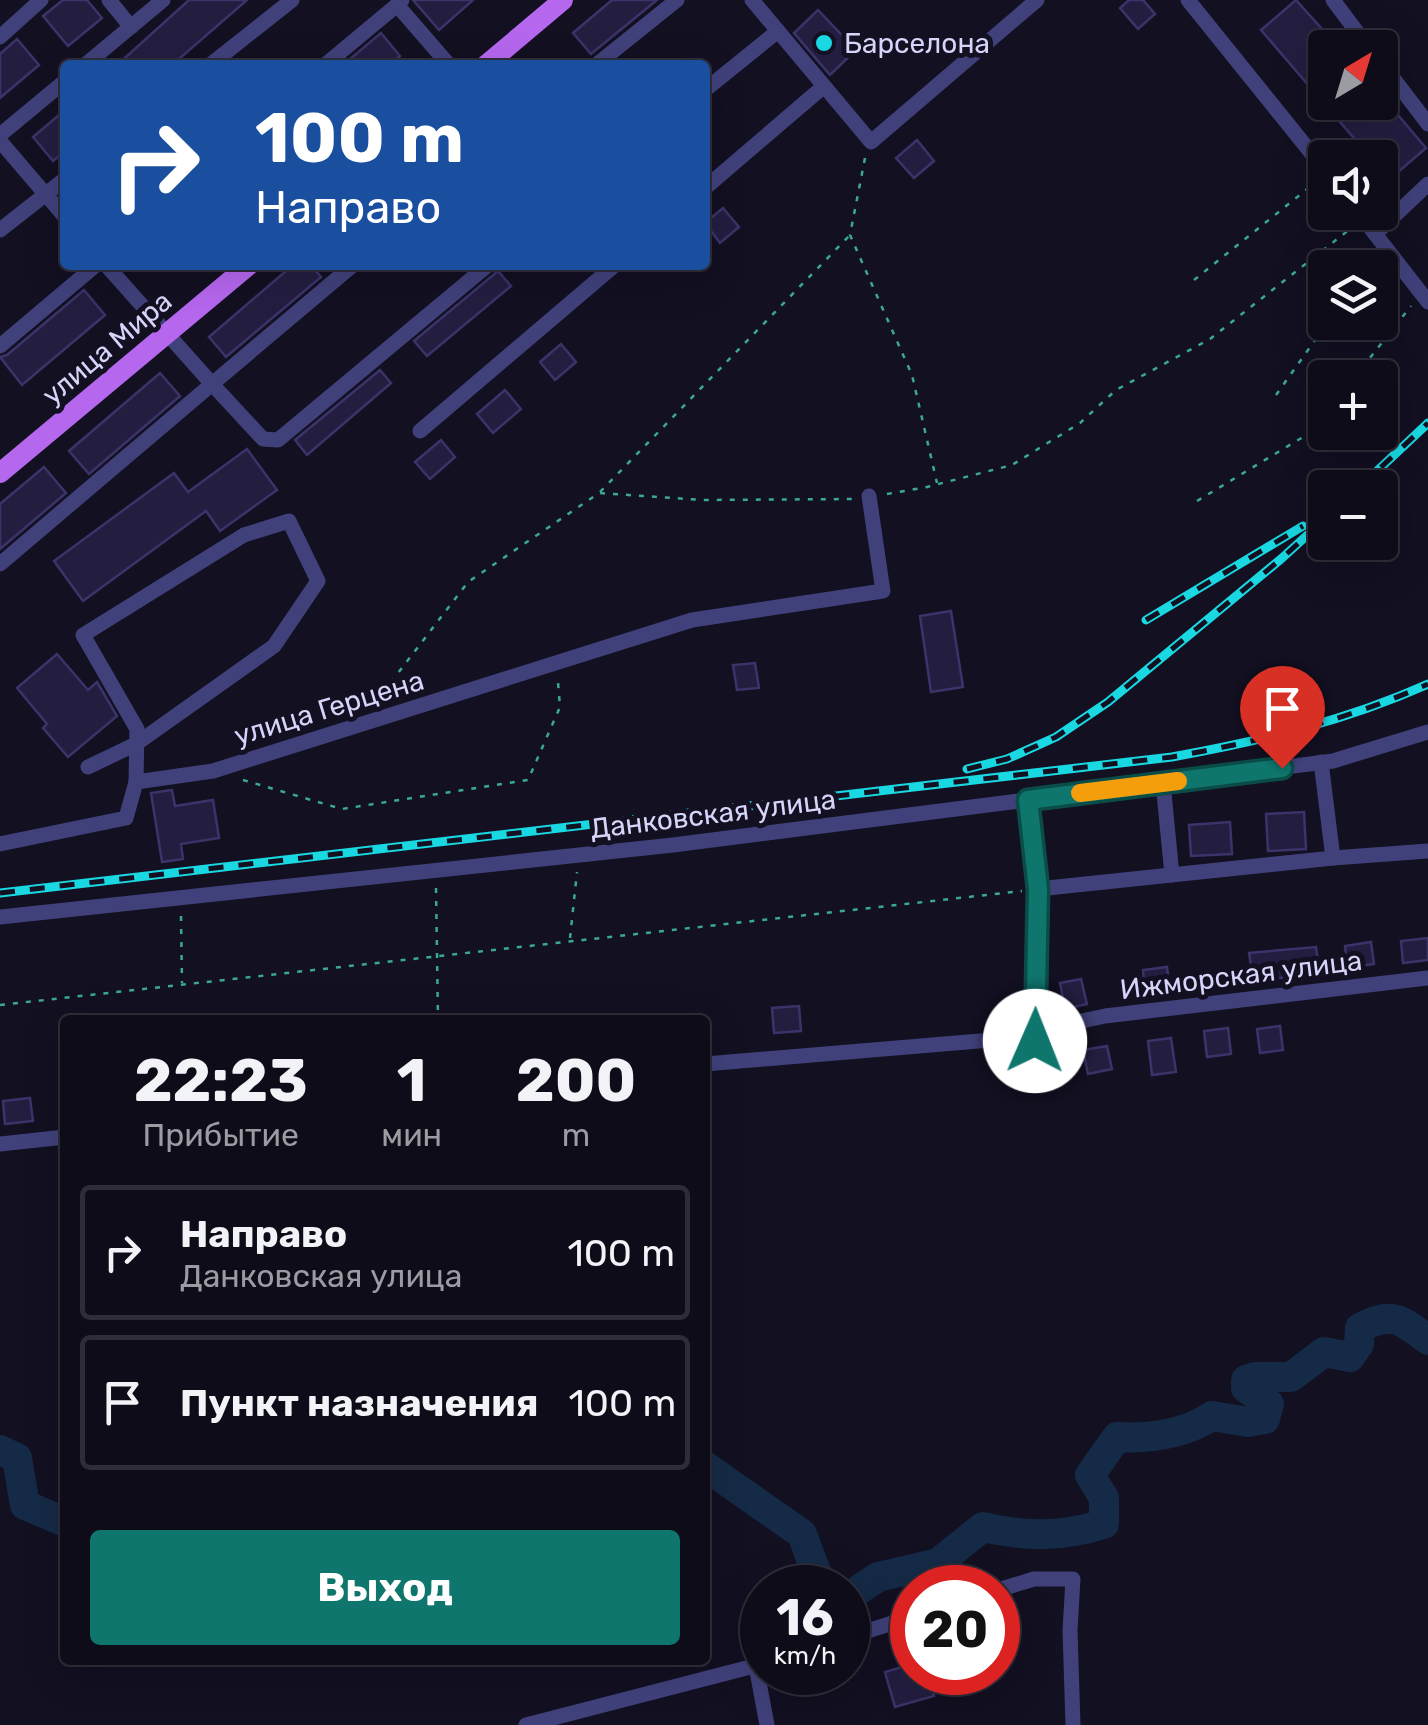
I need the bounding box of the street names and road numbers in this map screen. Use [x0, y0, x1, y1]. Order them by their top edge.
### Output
street label: улица Мира [36, 284, 178, 412]
street label: улица Герцена [230, 664, 428, 752]
street label: Данковская улица [588, 783, 838, 845]
street label: Ижморская улица [1118, 944, 1364, 1006]

